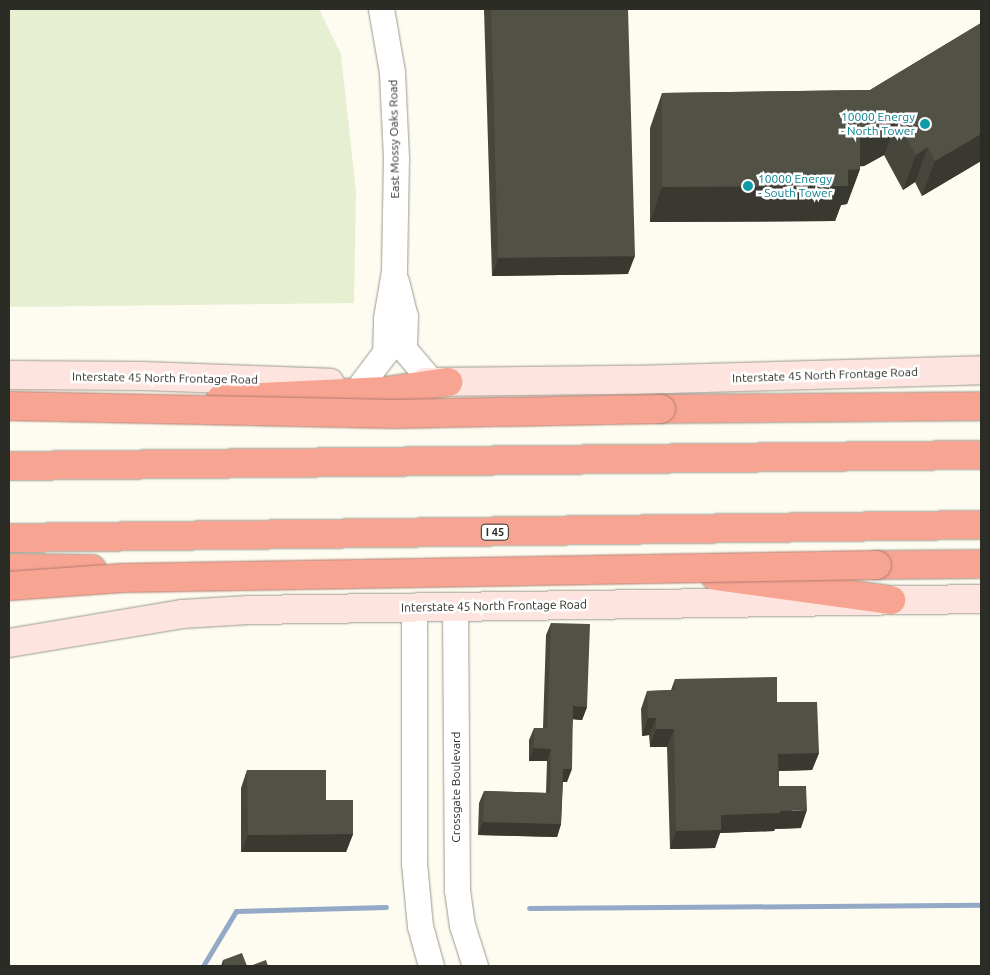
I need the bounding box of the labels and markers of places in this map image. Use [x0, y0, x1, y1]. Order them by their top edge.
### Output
place label: 10000 Energy - North Tower [841, 110, 915, 138]
marker: 10000 Energy - North Tower [919, 118, 931, 130]
place label: 10000 Energy - South Tower [758, 172, 832, 200]
marker: 10000 Energy - South Tower [742, 180, 754, 192]

